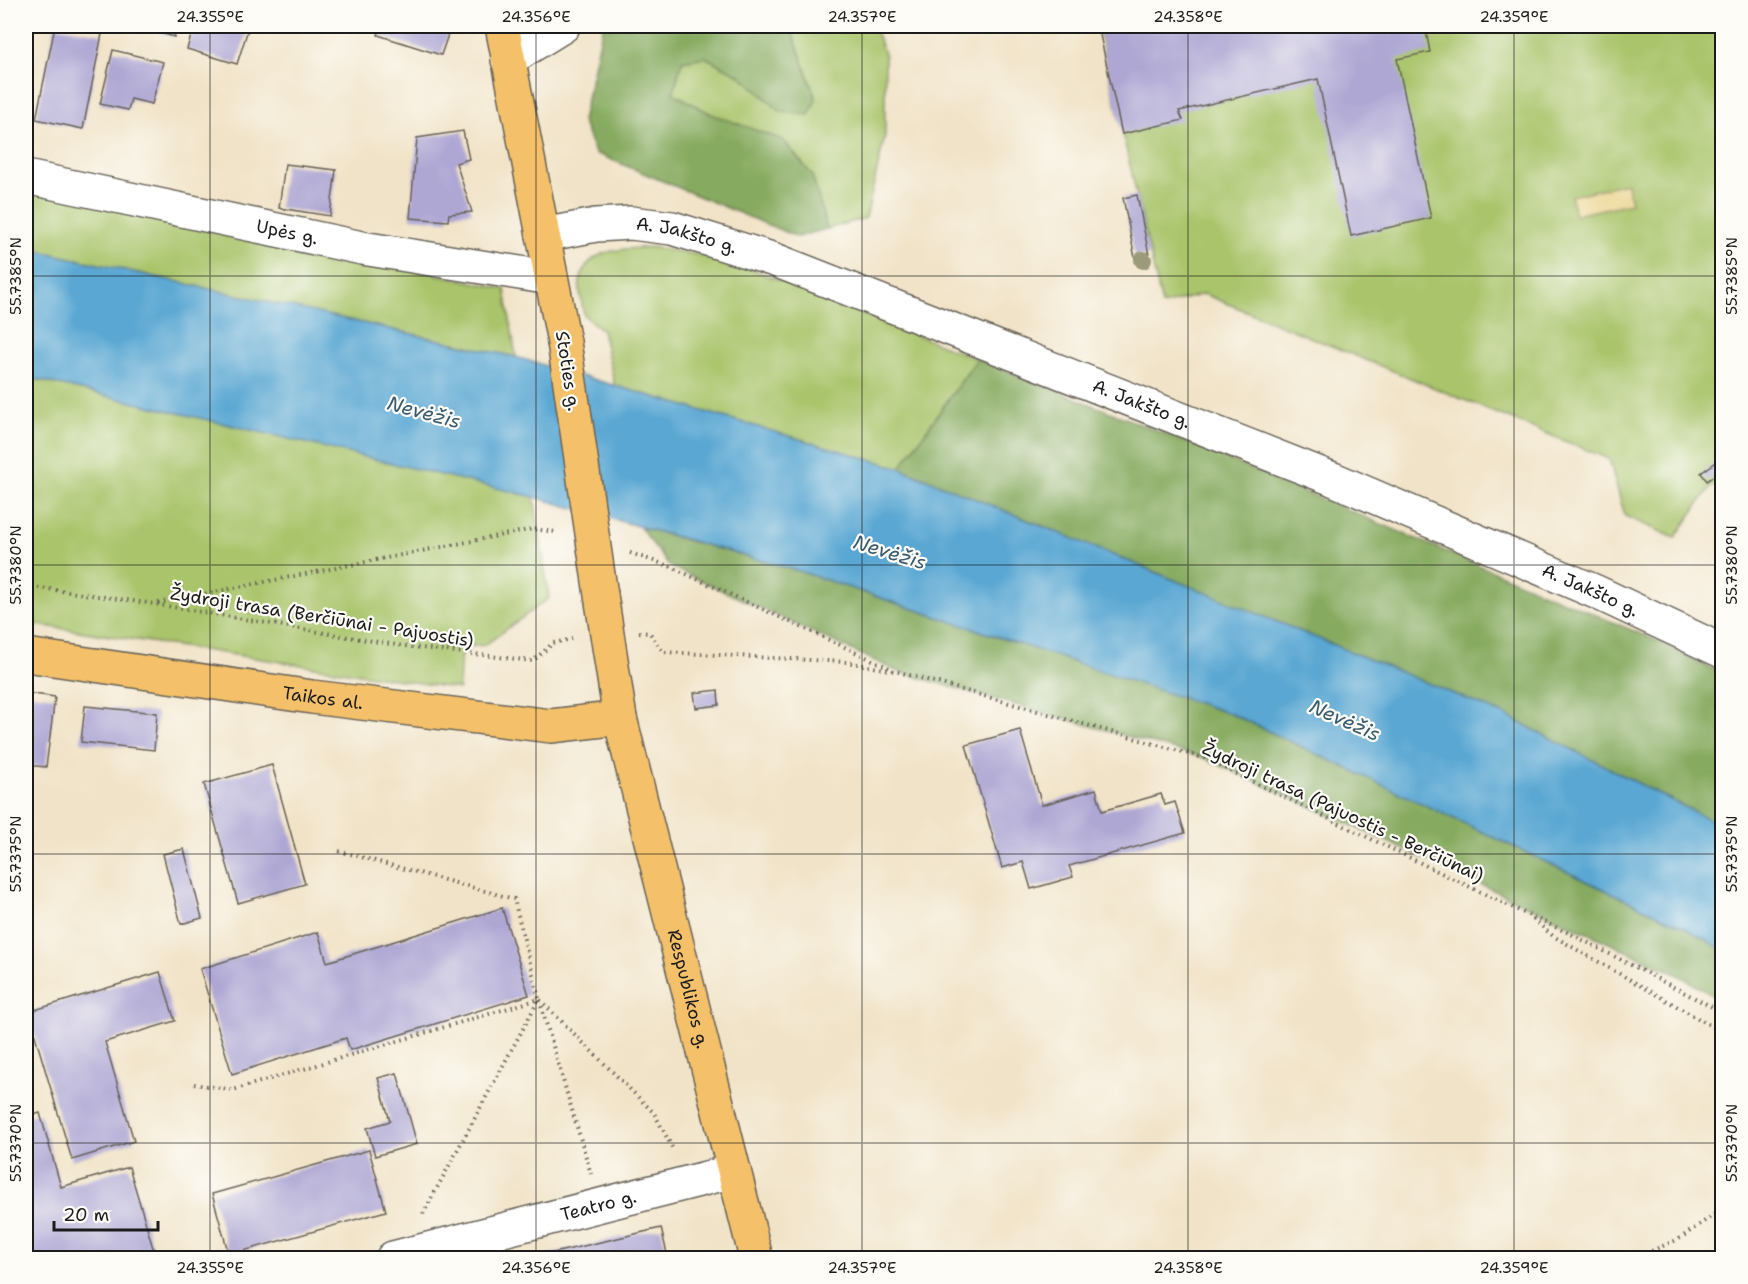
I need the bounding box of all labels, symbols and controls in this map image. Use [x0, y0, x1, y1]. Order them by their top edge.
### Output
text: 24.355°E [176, 7, 244, 27]
text: 24.356°E [501, 7, 571, 27]
text: 24.357°E [828, 7, 896, 27]
text: 24.358°E [1153, 7, 1223, 27]
text: 24.359°E [1480, 7, 1548, 27]
street label: A. Jakšto g. [635, 212, 740, 259]
street label: Upės g. [254, 214, 320, 250]
text: 55.7385°N [6, 237, 26, 315]
text: 55.7385°N [1722, 237, 1742, 315]
street label: Stoties g. [550, 329, 586, 413]
street label: A. Jakšto g. [1089, 374, 1194, 434]
water label: Nevėžis [384, 390, 464, 434]
text: 55.7380°N [6, 525, 26, 605]
text: 55.7380°N [1722, 525, 1742, 605]
water label: Nevėžis [850, 529, 930, 575]
street label: A. Jakšto g. [1538, 558, 1643, 622]
street label: Žydroji trasa (Berčiūnai - Pajuostis) [169, 581, 475, 653]
street label: Taikos al. [281, 681, 365, 715]
water label: Nevėžis [1305, 693, 1385, 747]
street label: Žydroji trasa (Pajuostis - Berčiūnai) [1198, 736, 1488, 888]
text: 55.7375°N [6, 816, 26, 892]
text: 55.7375°N [1722, 816, 1742, 892]
street label: Respublikos g. [662, 927, 715, 1051]
text: 55.7370°N [6, 1104, 26, 1182]
text: 55.7370°N [1722, 1104, 1742, 1182]
street label: Teatro g. [558, 1184, 639, 1227]
scale bar [54, 1194, 158, 1232]
text: 20 m [63, 1203, 109, 1227]
text: 24.355°E [176, 1258, 244, 1278]
text: 24.356°E [501, 1258, 571, 1278]
text: 24.357°E [828, 1258, 896, 1278]
text: 24.358°E [1153, 1258, 1223, 1278]
text: 24.359°E [1480, 1258, 1548, 1278]

